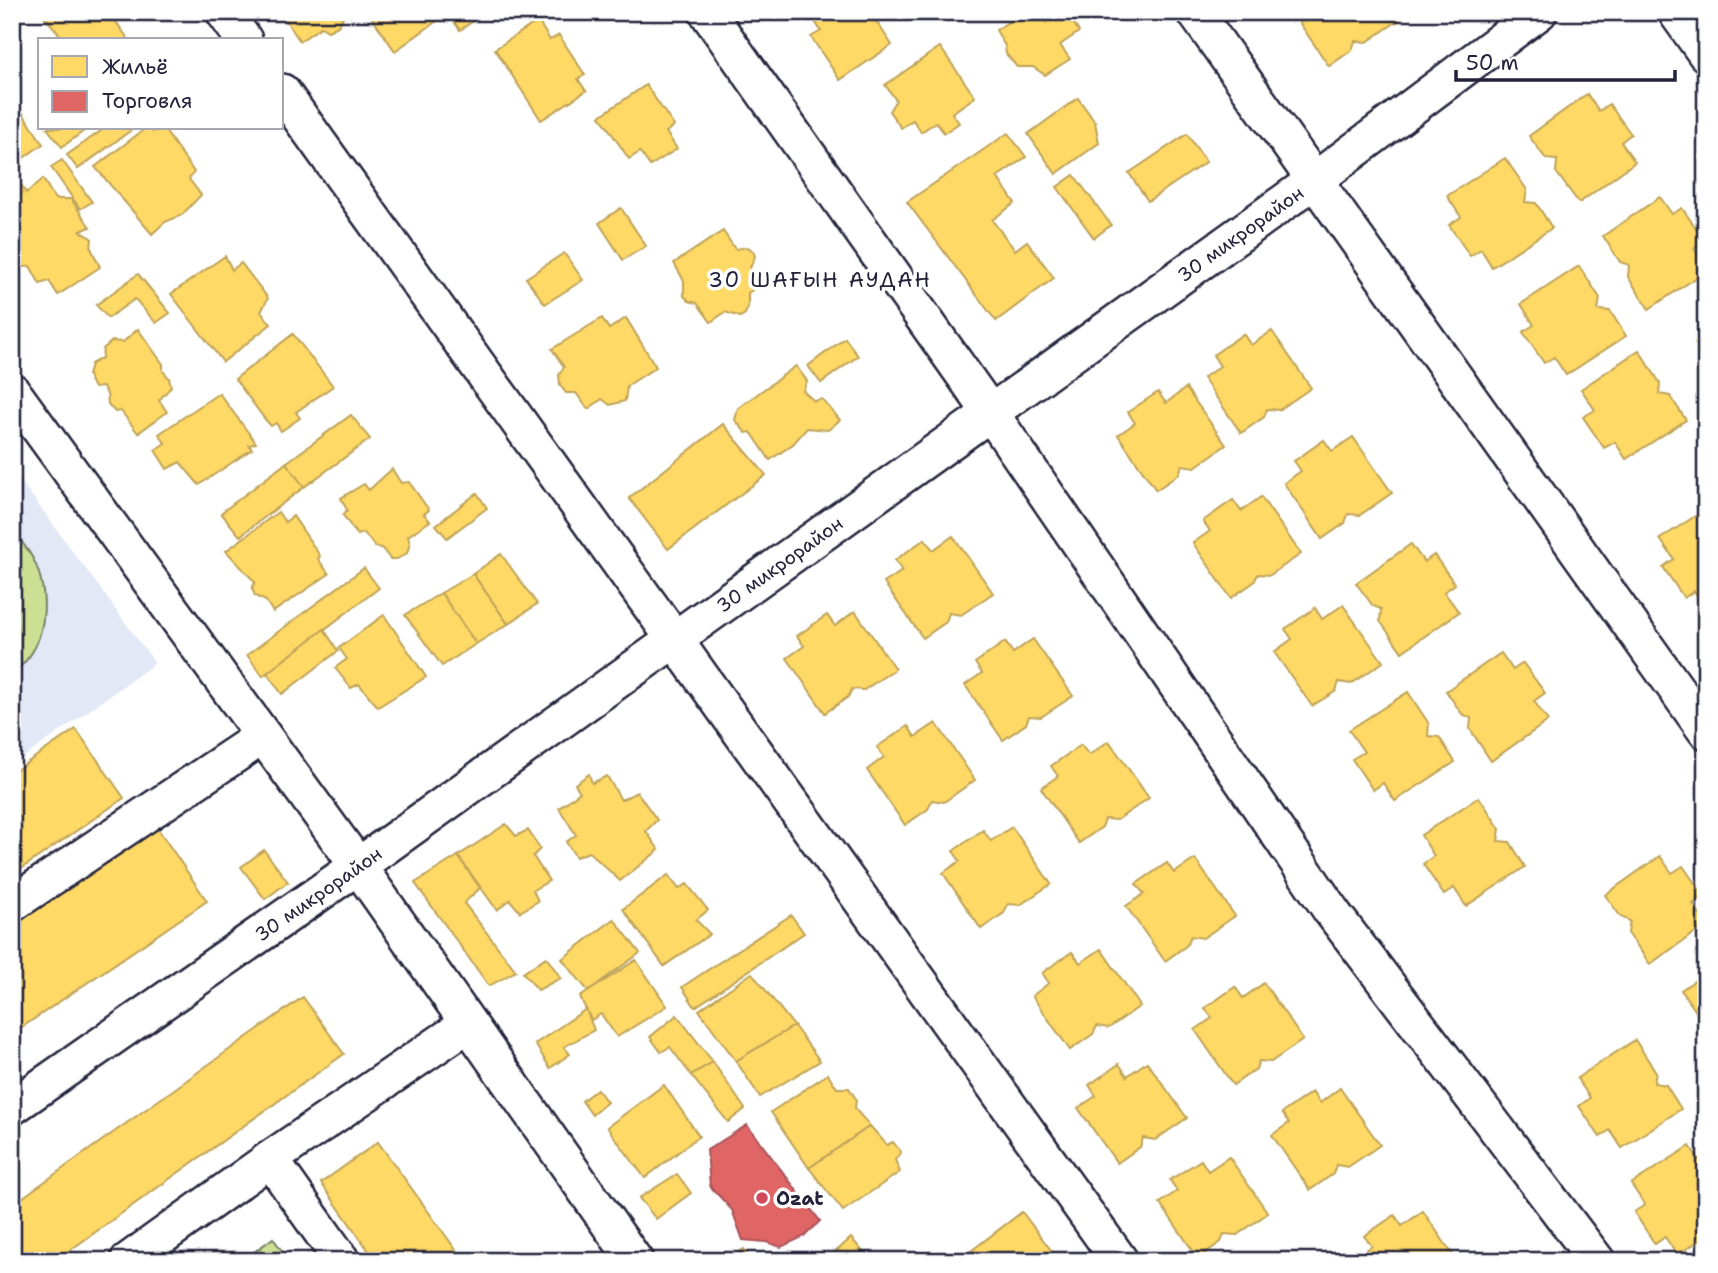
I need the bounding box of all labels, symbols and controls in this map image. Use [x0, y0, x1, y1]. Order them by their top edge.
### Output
legend [38, 38, 284, 130]
scale bar [1456, 38, 1674, 82]
text: 50 m [1466, 49, 1519, 77]
text: Жильё [102, 53, 168, 81]
text: Торговля [102, 87, 192, 115]
street label: 30 микрорайон [1172, 180, 1309, 288]
district label: 30 ШАҒЫН АУДАН [708, 266, 932, 294]
street label: 30 микрорайон [712, 511, 848, 618]
street label: 30 микрорайон [250, 841, 387, 947]
place label: Ozat [776, 1186, 824, 1211]
marker: Ozat [754, 1190, 770, 1206]

